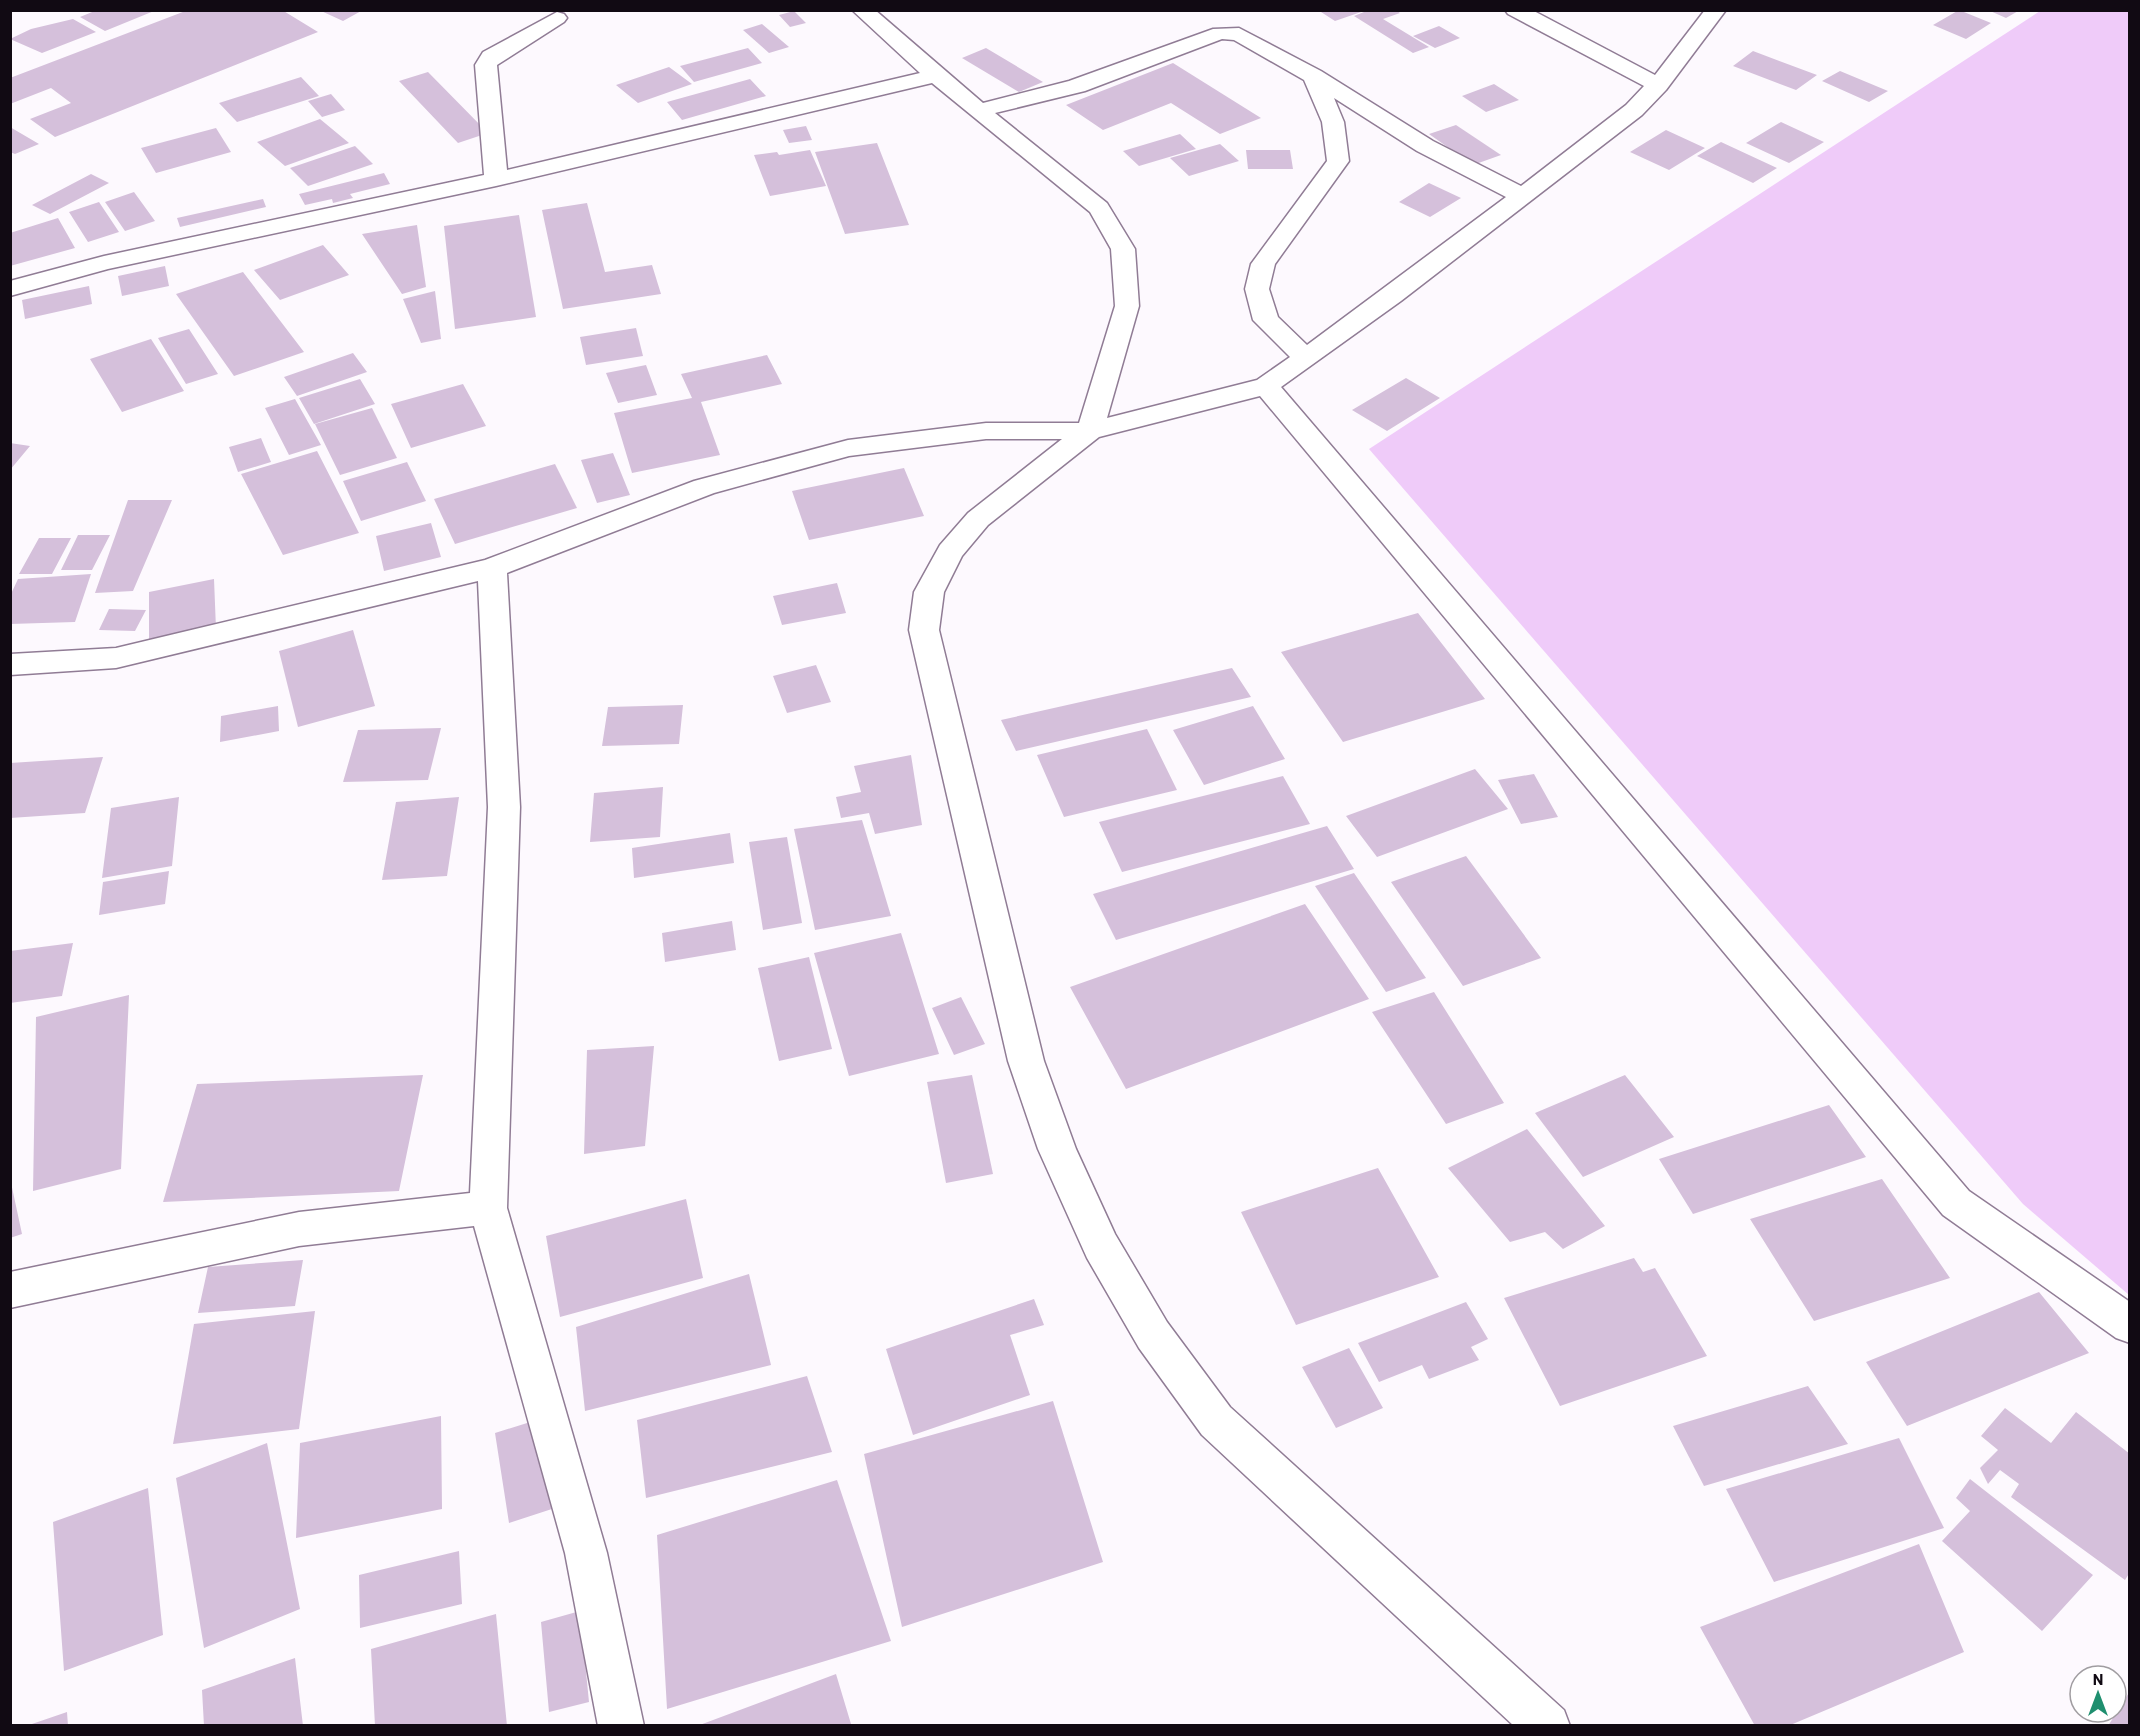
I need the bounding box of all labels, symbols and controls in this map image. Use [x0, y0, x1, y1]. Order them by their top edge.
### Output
north arrow [2068, 1664, 2128, 1724]
text: N [2093, 1669, 2103, 1688]

